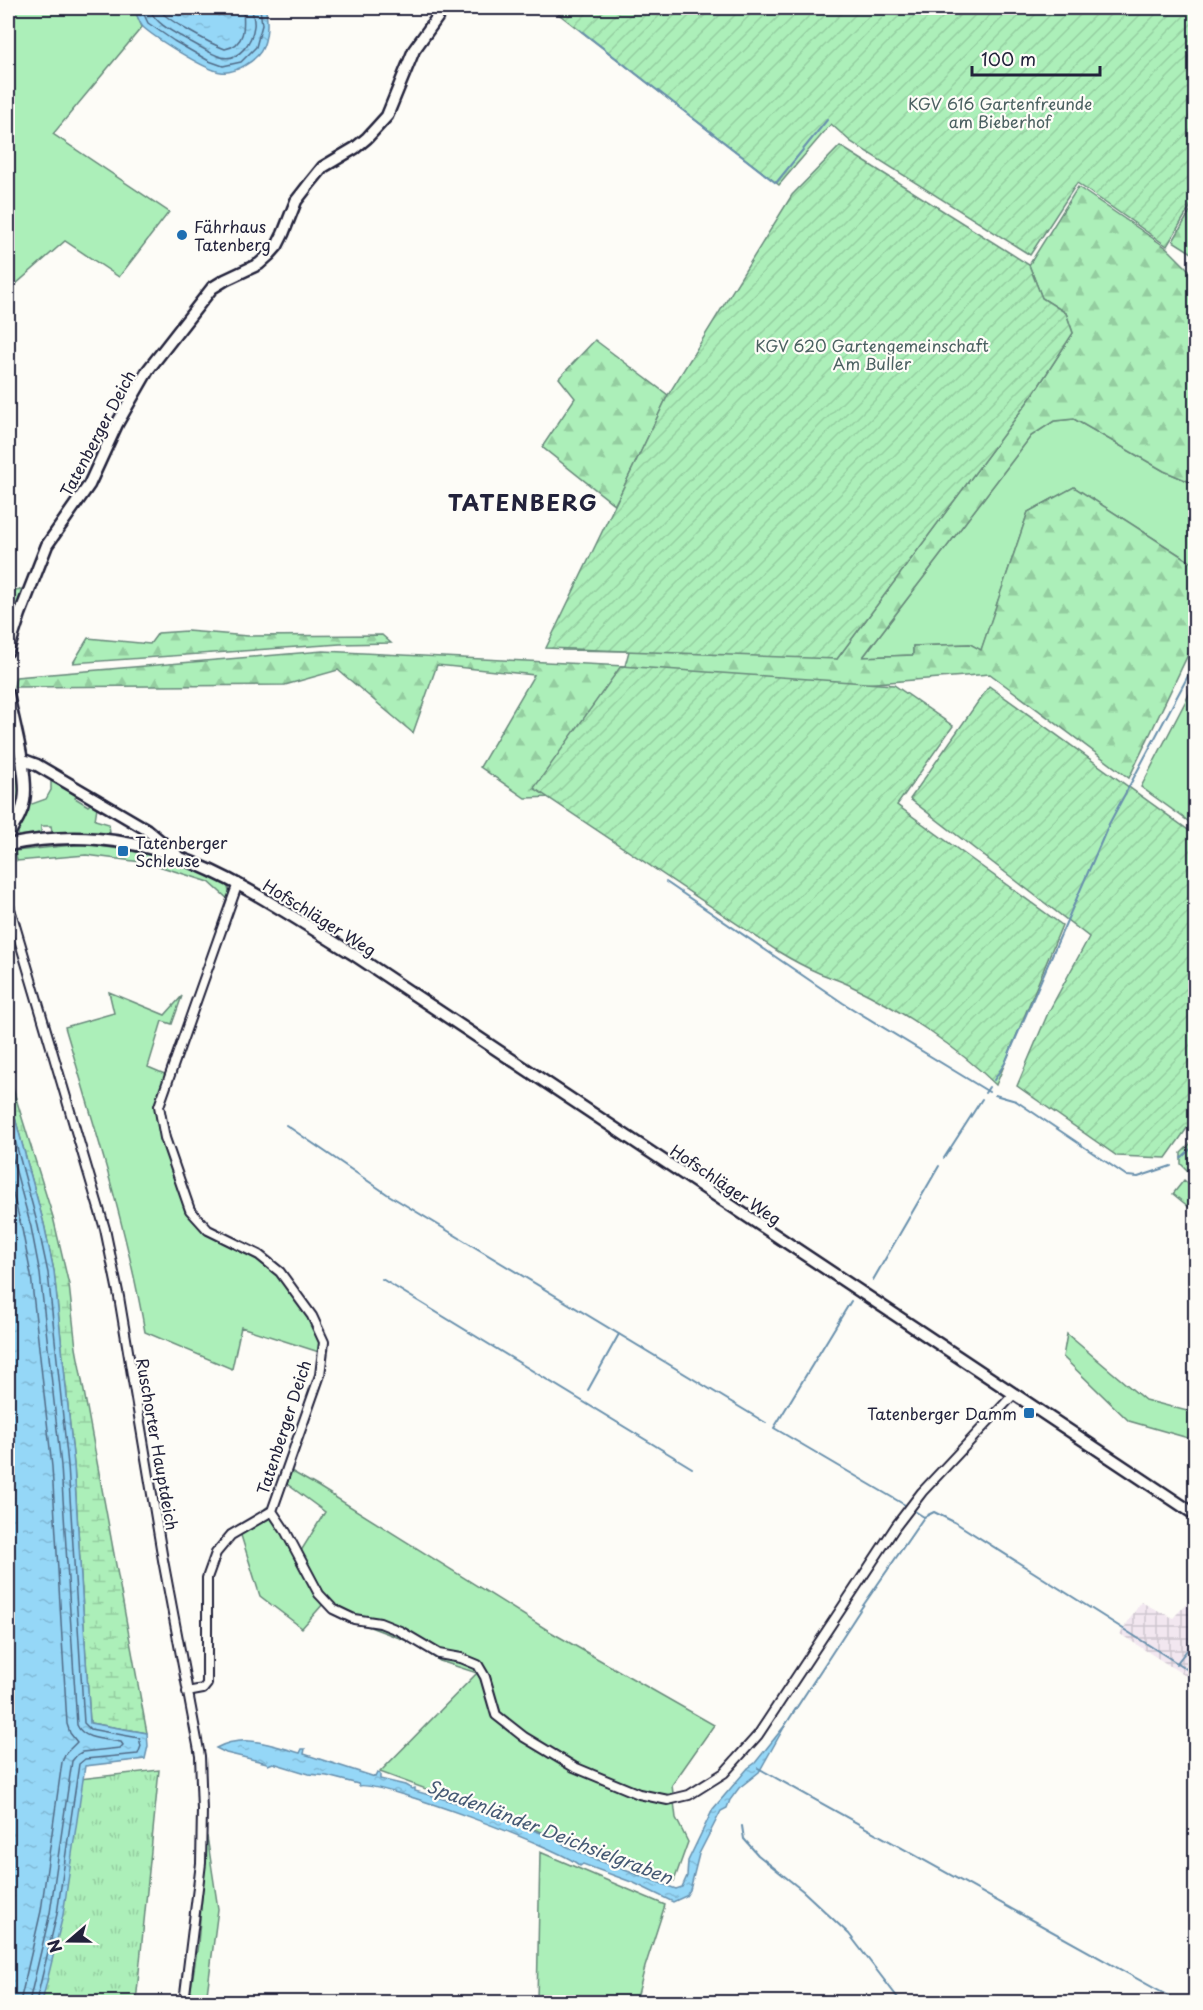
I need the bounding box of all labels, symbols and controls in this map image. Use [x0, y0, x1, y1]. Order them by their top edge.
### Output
scale bar [972, 39, 1100, 77]
text: 100 m [981, 45, 1036, 72]
park label: KGV 616 Gartenfreunde am Bieberhof [908, 91, 1092, 133]
place label: Fährhaus Tatenberg [194, 214, 271, 256]
marker: Fährhaus Tatenberg [175, 228, 189, 242]
park label: KGV 620 Gartengemeinschaft Am Buller [755, 333, 989, 375]
street label: Tatenberger Deich [54, 366, 140, 500]
district label: TATENBERG [448, 485, 598, 518]
place label: Tatenberger Schleuse [135, 830, 228, 872]
marker: Tatenberger Schleuse [116, 844, 130, 858]
street label: Hofschläger Weg [259, 873, 381, 961]
street label: Hofschläger Weg [666, 1138, 786, 1230]
street label: Ruschorter Hauptdeich [131, 1356, 185, 1532]
street label: Tatenberger Deich [250, 1357, 316, 1497]
place label: Tatenberger Damm [867, 1401, 1017, 1425]
marker: Tatenberger Damm [1022, 1406, 1036, 1420]
water label: Spadenländer Deichsielgraben [423, 1772, 677, 1891]
north arrow [39, 1911, 99, 1971]
text: N [41, 1936, 67, 1957]

